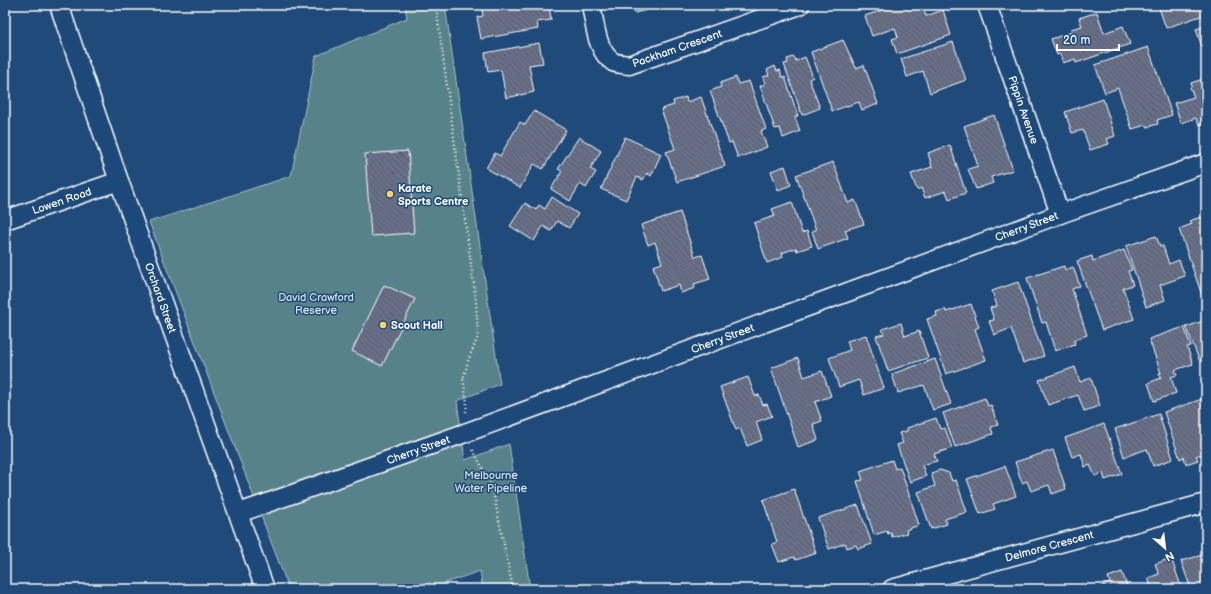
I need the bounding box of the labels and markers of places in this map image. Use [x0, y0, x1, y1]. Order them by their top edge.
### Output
place label: Karate Sports Centre [398, 182, 468, 208]
marker: Karate Sports Centre [385, 189, 395, 199]
place label: Scout Hall [391, 319, 443, 332]
marker: Scout Hall [378, 320, 388, 330]

